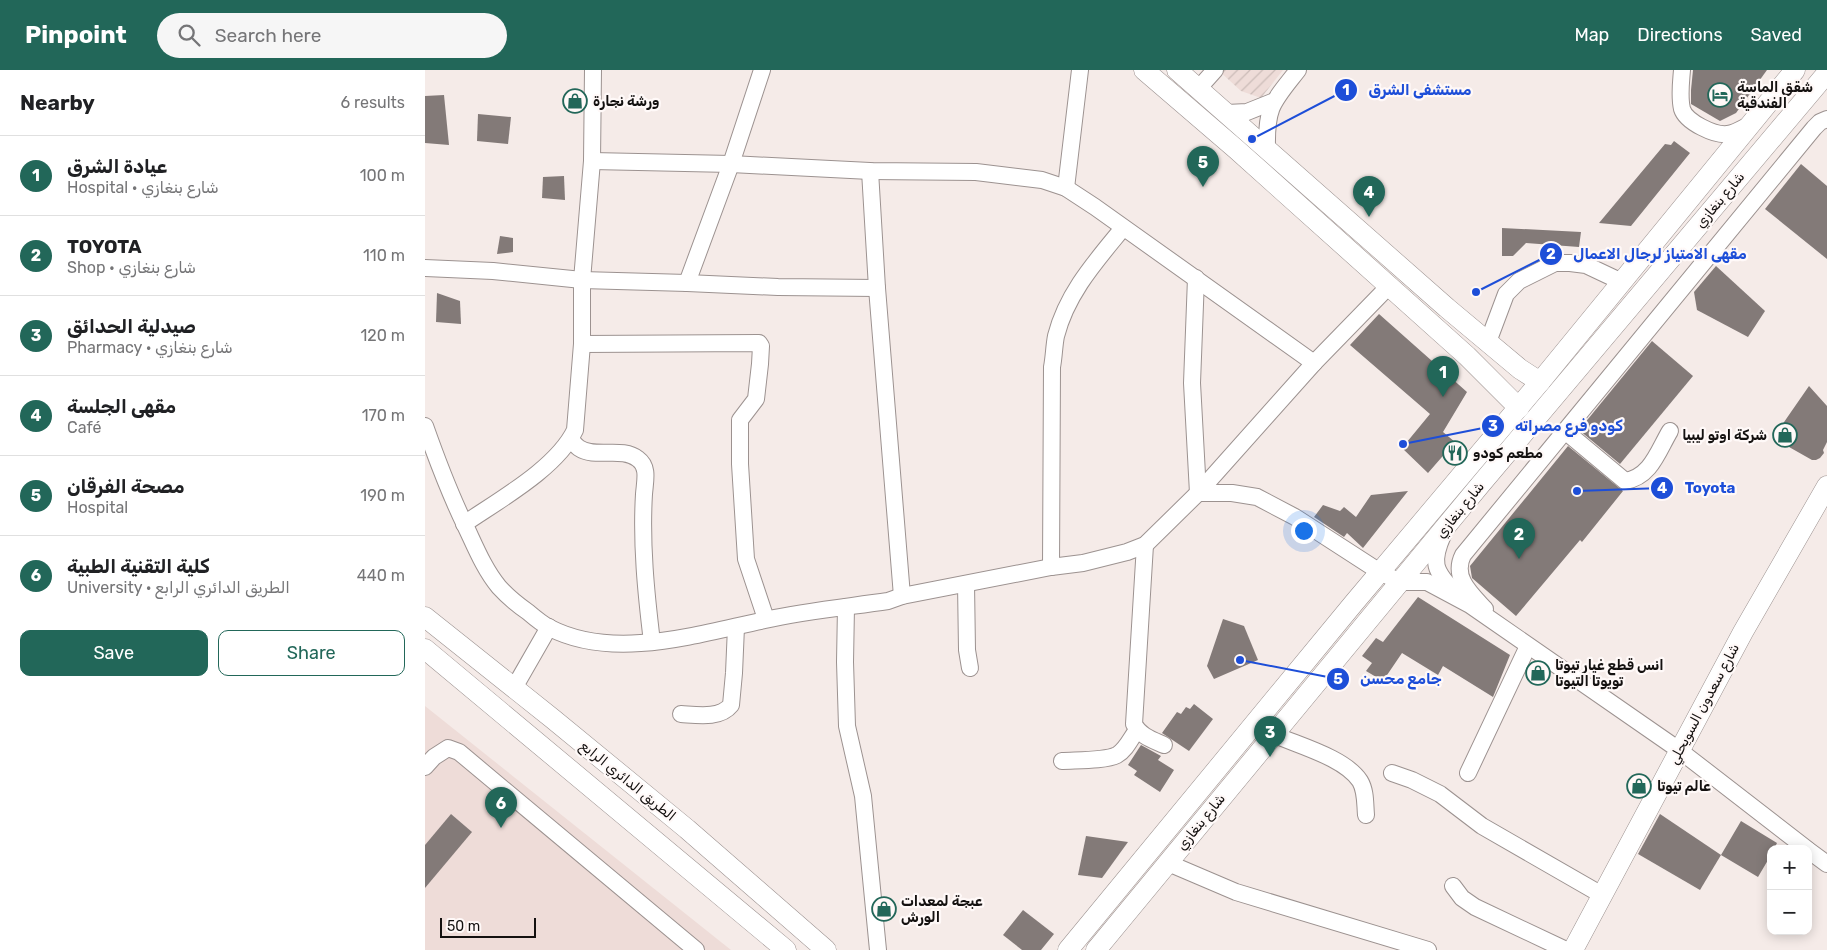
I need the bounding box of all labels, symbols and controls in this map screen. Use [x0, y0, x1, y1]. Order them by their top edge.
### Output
search box [157, 13, 507, 58]
text: Pinpoint [25, 21, 127, 49]
icon: search [175, 21, 203, 49]
text: Search here [215, 24, 321, 47]
text: Map [1574, 24, 1609, 46]
text: Directions [1637, 24, 1723, 46]
text: Saved [1751, 24, 1802, 46]
callout: مستشفى الشرق [1334, 75, 1482, 105]
place label: شقق الماسة الفندقية [1737, 79, 1813, 112]
text: 1 [1342, 81, 1350, 99]
text: مستشفى الشرق [1368, 81, 1472, 99]
hotel icon: شقق الماسة الفندقية [1707, 82, 1733, 108]
shop icon: ورشة نجارة [562, 88, 588, 114]
text: Nearby [20, 90, 95, 115]
text: 6 results [340, 93, 405, 112]
place label: ورشة نجارة [593, 93, 659, 110]
pin: 5 [1187, 146, 1219, 187]
text: عيادة الشرق [67, 155, 167, 178]
text: 1 [32, 166, 40, 185]
text: 100 m [360, 166, 405, 185]
street label: شارع بنغازي [1692, 169, 1750, 233]
pin: 4 [1353, 176, 1385, 217]
text: Hospital · شارع بنغازي [67, 178, 219, 197]
text: TOYOTA [67, 235, 142, 258]
callout: مقهى الامتياز لرجال الاعمال [1538, 239, 1757, 269]
text: 2 [1546, 245, 1556, 263]
text: مقهى الامتياز لرجال الاعمال [1573, 245, 1747, 263]
text: 2 [31, 246, 41, 265]
text: 110 m [363, 246, 405, 265]
text: Shop · شارع بنغازي [67, 258, 196, 277]
text: صيدلية الحدائق [67, 315, 196, 338]
text: 3 [31, 326, 41, 345]
text: 120 m [360, 326, 405, 345]
text: Pharmacy · شارع بنغازي [67, 338, 233, 357]
pin: 1 [1427, 356, 1459, 397]
text: مقهى الجلسة [67, 395, 176, 418]
text: 4 [31, 406, 41, 425]
text: 170 m [362, 406, 405, 425]
callout: كودو فرع مصراته [1481, 411, 1633, 441]
text: 3 [1488, 417, 1498, 435]
text: كودو فرع مصراته [1515, 417, 1623, 437]
text: Café [67, 418, 101, 437]
shop icon: شركة اوتو ليبيا [1772, 422, 1798, 448]
place label: شركة اوتو ليبيا [1682, 427, 1767, 444]
restaurant icon: مطعم كودو [1442, 440, 1468, 466]
place label: مطعم كودو [1473, 445, 1543, 462]
callout: Toyota [1649, 473, 1745, 503]
text: مصحة الفرقان [67, 475, 185, 498]
street label: شارع بنغازي [1432, 478, 1490, 543]
text: 4 [1657, 479, 1667, 497]
text: Toyota [1685, 479, 1735, 497]
text: 5 [31, 486, 41, 505]
text: 190 m [360, 486, 405, 505]
text: Hospital [67, 498, 128, 517]
your location [1291, 518, 1317, 544]
pin: 2 [1503, 518, 1535, 559]
text: كلية التقنية الطبية [67, 555, 210, 578]
text: 6 [31, 566, 41, 585]
text: 440 m [357, 566, 405, 585]
text: University · الطريق الدائري الرابع [67, 578, 290, 597]
button: Save [20, 630, 208, 676]
button: Share [218, 630, 405, 676]
street label: شارع سعدون السويحلي [1665, 641, 1745, 768]
place label: انس قطع غيار تيوتا تويوتا التيوتا [1555, 657, 1664, 690]
shop icon: انس قطع غيار تيوتا تويوتا التيوتا [1525, 660, 1551, 686]
callout: جامع محسن [1326, 664, 1452, 694]
text: 5 [1333, 670, 1343, 688]
text: جامع محسن [1360, 670, 1442, 690]
pin: 3 [1254, 716, 1286, 757]
street label: الطريق الدائري الرابع [576, 737, 679, 826]
shop icon: عالم تيوتا [1626, 773, 1652, 799]
place label: عالم تيوتا [1657, 778, 1711, 795]
pin: 6 [485, 787, 517, 828]
street label: شارع بنغازي [1173, 790, 1231, 855]
map controls [1767, 845, 1812, 935]
button: + [1767, 845, 1812, 890]
button: − [1767, 890, 1812, 935]
place label: عبجة لمعدات الورش [901, 893, 983, 926]
shop icon: عبجة لمعدات الورش [871, 896, 897, 922]
scale bar [440, 915, 536, 938]
text: 50 m [447, 918, 480, 935]

